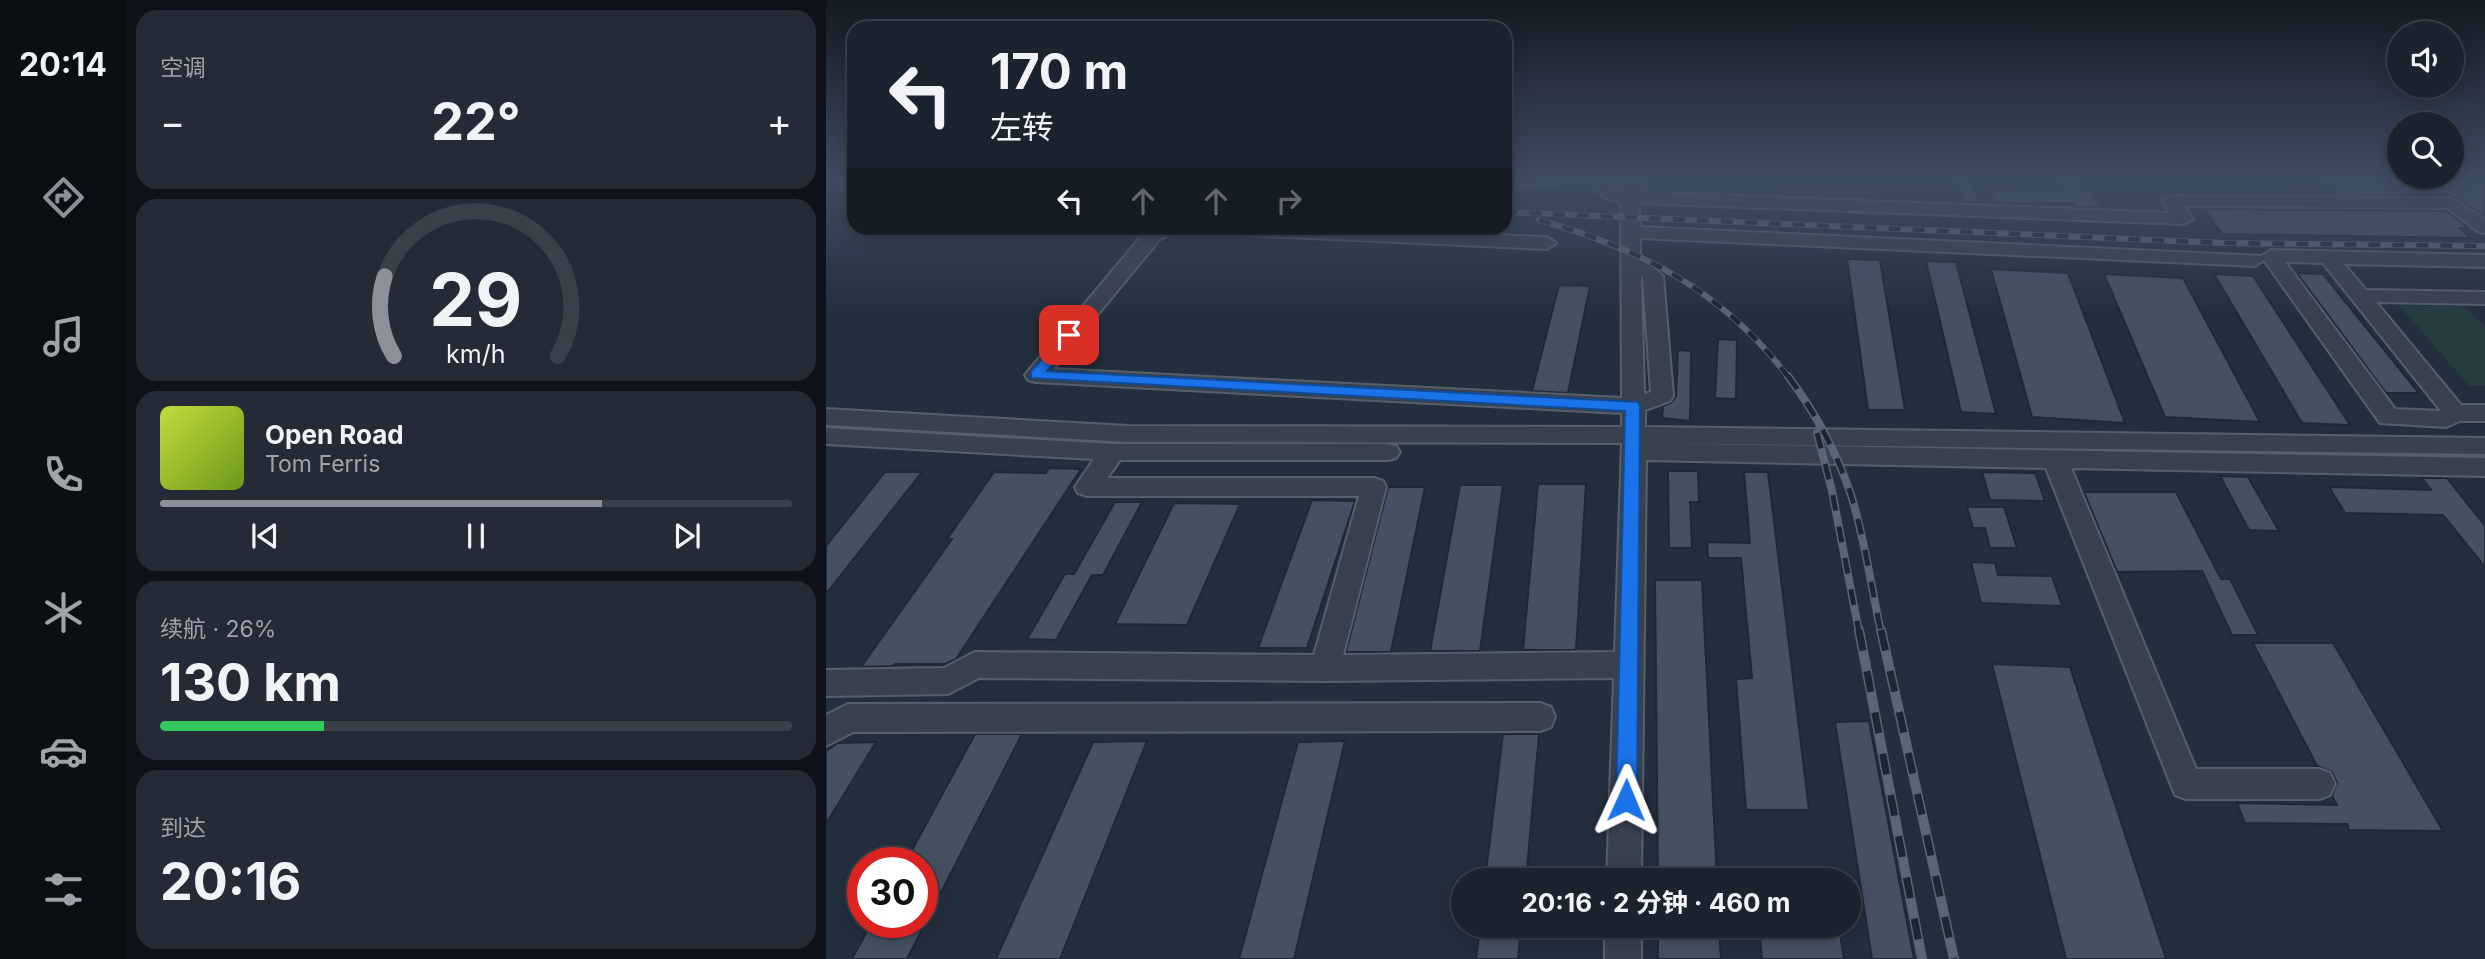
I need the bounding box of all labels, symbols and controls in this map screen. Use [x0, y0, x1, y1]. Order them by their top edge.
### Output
map controls [2387, 21, 2464, 189]
button: sound [2387, 21, 2464, 98]
text: 170 m [990, 42, 1128, 101]
text: 20:14 [19, 45, 107, 84]
icon: left [875, 49, 966, 140]
text: 空调 [160, 54, 206, 82]
text: 22° [431, 90, 521, 153]
text: − [160, 99, 185, 145]
text: + [767, 99, 792, 145]
text: 左转 [990, 108, 1054, 147]
button: search [2387, 112, 2464, 189]
icon: directions [39, 173, 88, 222]
icon: left [1051, 182, 1089, 220]
icon: ahead [1124, 182, 1162, 220]
icon: ahead [1197, 182, 1235, 220]
icon: right [1270, 182, 1308, 220]
text: 29 [429, 256, 523, 345]
pin [1039, 305, 1099, 365]
icon: music [39, 312, 88, 361]
icon: arrive [1050, 316, 1088, 354]
text: km/h [446, 339, 506, 369]
text: Open Road [265, 419, 404, 450]
icon: phone [39, 450, 88, 499]
text: Tom Ferris [265, 450, 380, 478]
icon: previous [246, 517, 284, 555]
icon: pause [457, 517, 495, 555]
icon: next [668, 517, 706, 555]
icon: climate [39, 588, 88, 637]
text: 续航 · 26% [160, 615, 276, 643]
text: 130 km [160, 651, 341, 714]
icon: car [39, 727, 88, 776]
position arrow [1589, 763, 1663, 837]
text: 到达 [160, 814, 206, 842]
speed limit sign: 30 [847, 847, 938, 938]
text: 20:16 [160, 850, 301, 913]
icon: filters [39, 865, 88, 914]
text: 20:16 · 2 分钟 · 460 m [1521, 887, 1791, 918]

